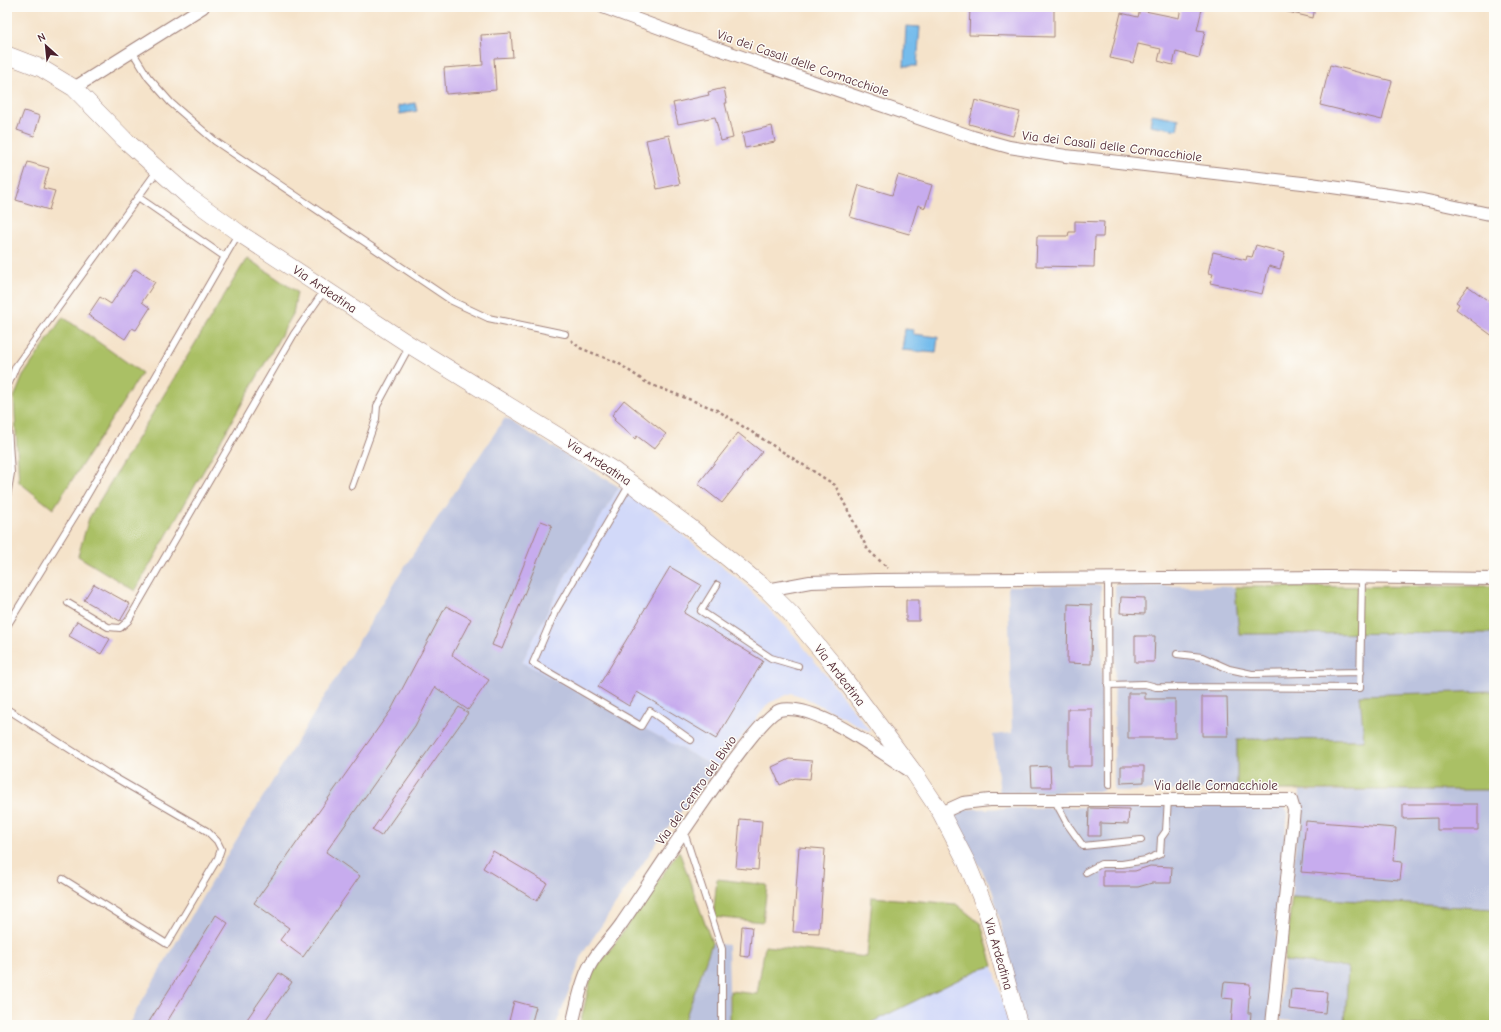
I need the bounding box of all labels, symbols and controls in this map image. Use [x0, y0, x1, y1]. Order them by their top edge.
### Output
north arrow [26, 26, 66, 66]
street label: Via dei Casali delle Cornacchiole [715, 26, 892, 100]
text: N [36, 30, 48, 45]
street label: Via dei Casali delle Cornacchiole [1021, 128, 1203, 165]
street label: Via Ardeatina [290, 262, 360, 316]
street label: Via Ardeatina [564, 436, 634, 488]
street label: Via Ardeatina [811, 641, 869, 709]
street label: Via del Centro del Bivio [653, 732, 739, 848]
street label: Via delle Cornacchiole [1154, 778, 1278, 793]
street label: Via Ardeatina [982, 916, 1016, 992]

